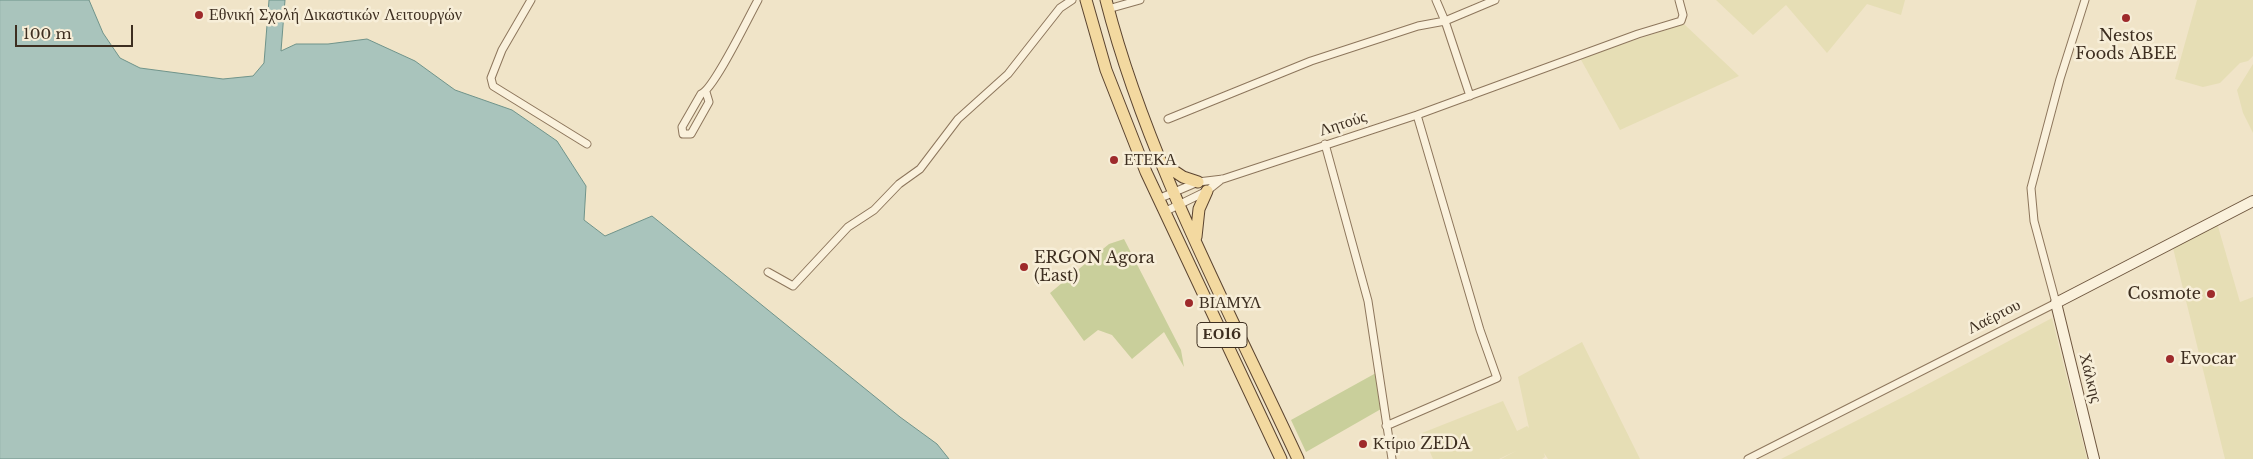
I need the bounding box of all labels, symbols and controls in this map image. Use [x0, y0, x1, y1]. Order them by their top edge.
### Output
place label: Εθνική Σχολή Δικαστικών Λειτουργών [209, 5, 462, 25]
marker: Εθνική Σχολή Δικαστικών Λειτουργών [193, 9, 205, 21]
marker: Nestos Foods ABEE [2120, 12, 2132, 24]
scale bar [18, 15, 135, 47]
text: 100 m [23, 24, 72, 43]
place label: Nestos Foods ABEE [2075, 26, 2177, 64]
street label: Λητούς [1317, 107, 1369, 141]
place label: ΕΤΕΚΑ [1124, 150, 1176, 170]
marker: ΕΤΕΚΑ [1108, 154, 1120, 166]
place label: ERGON Agora (East) [1034, 248, 1155, 286]
marker: ERGON Agora (East) [1018, 261, 1030, 273]
place label: Cosmote [2128, 284, 2201, 304]
marker: Cosmote [2205, 288, 2217, 300]
place label: ΒΙΑΜΥΛ [1199, 293, 1261, 313]
street label: Λαέρτου [1964, 295, 2024, 339]
marker: ΒΙΑΜΥΛ [1183, 297, 1195, 309]
road number: ΕΟ16 [1197, 322, 1247, 348]
place label: Evocar [2180, 349, 2236, 369]
street label: Χάλκης [2075, 351, 2105, 405]
marker: Evocar [2164, 353, 2176, 365]
place label: Κτίριο ZEDA [1373, 434, 1470, 454]
marker: Κτίριο ZEDA [1357, 438, 1369, 450]

